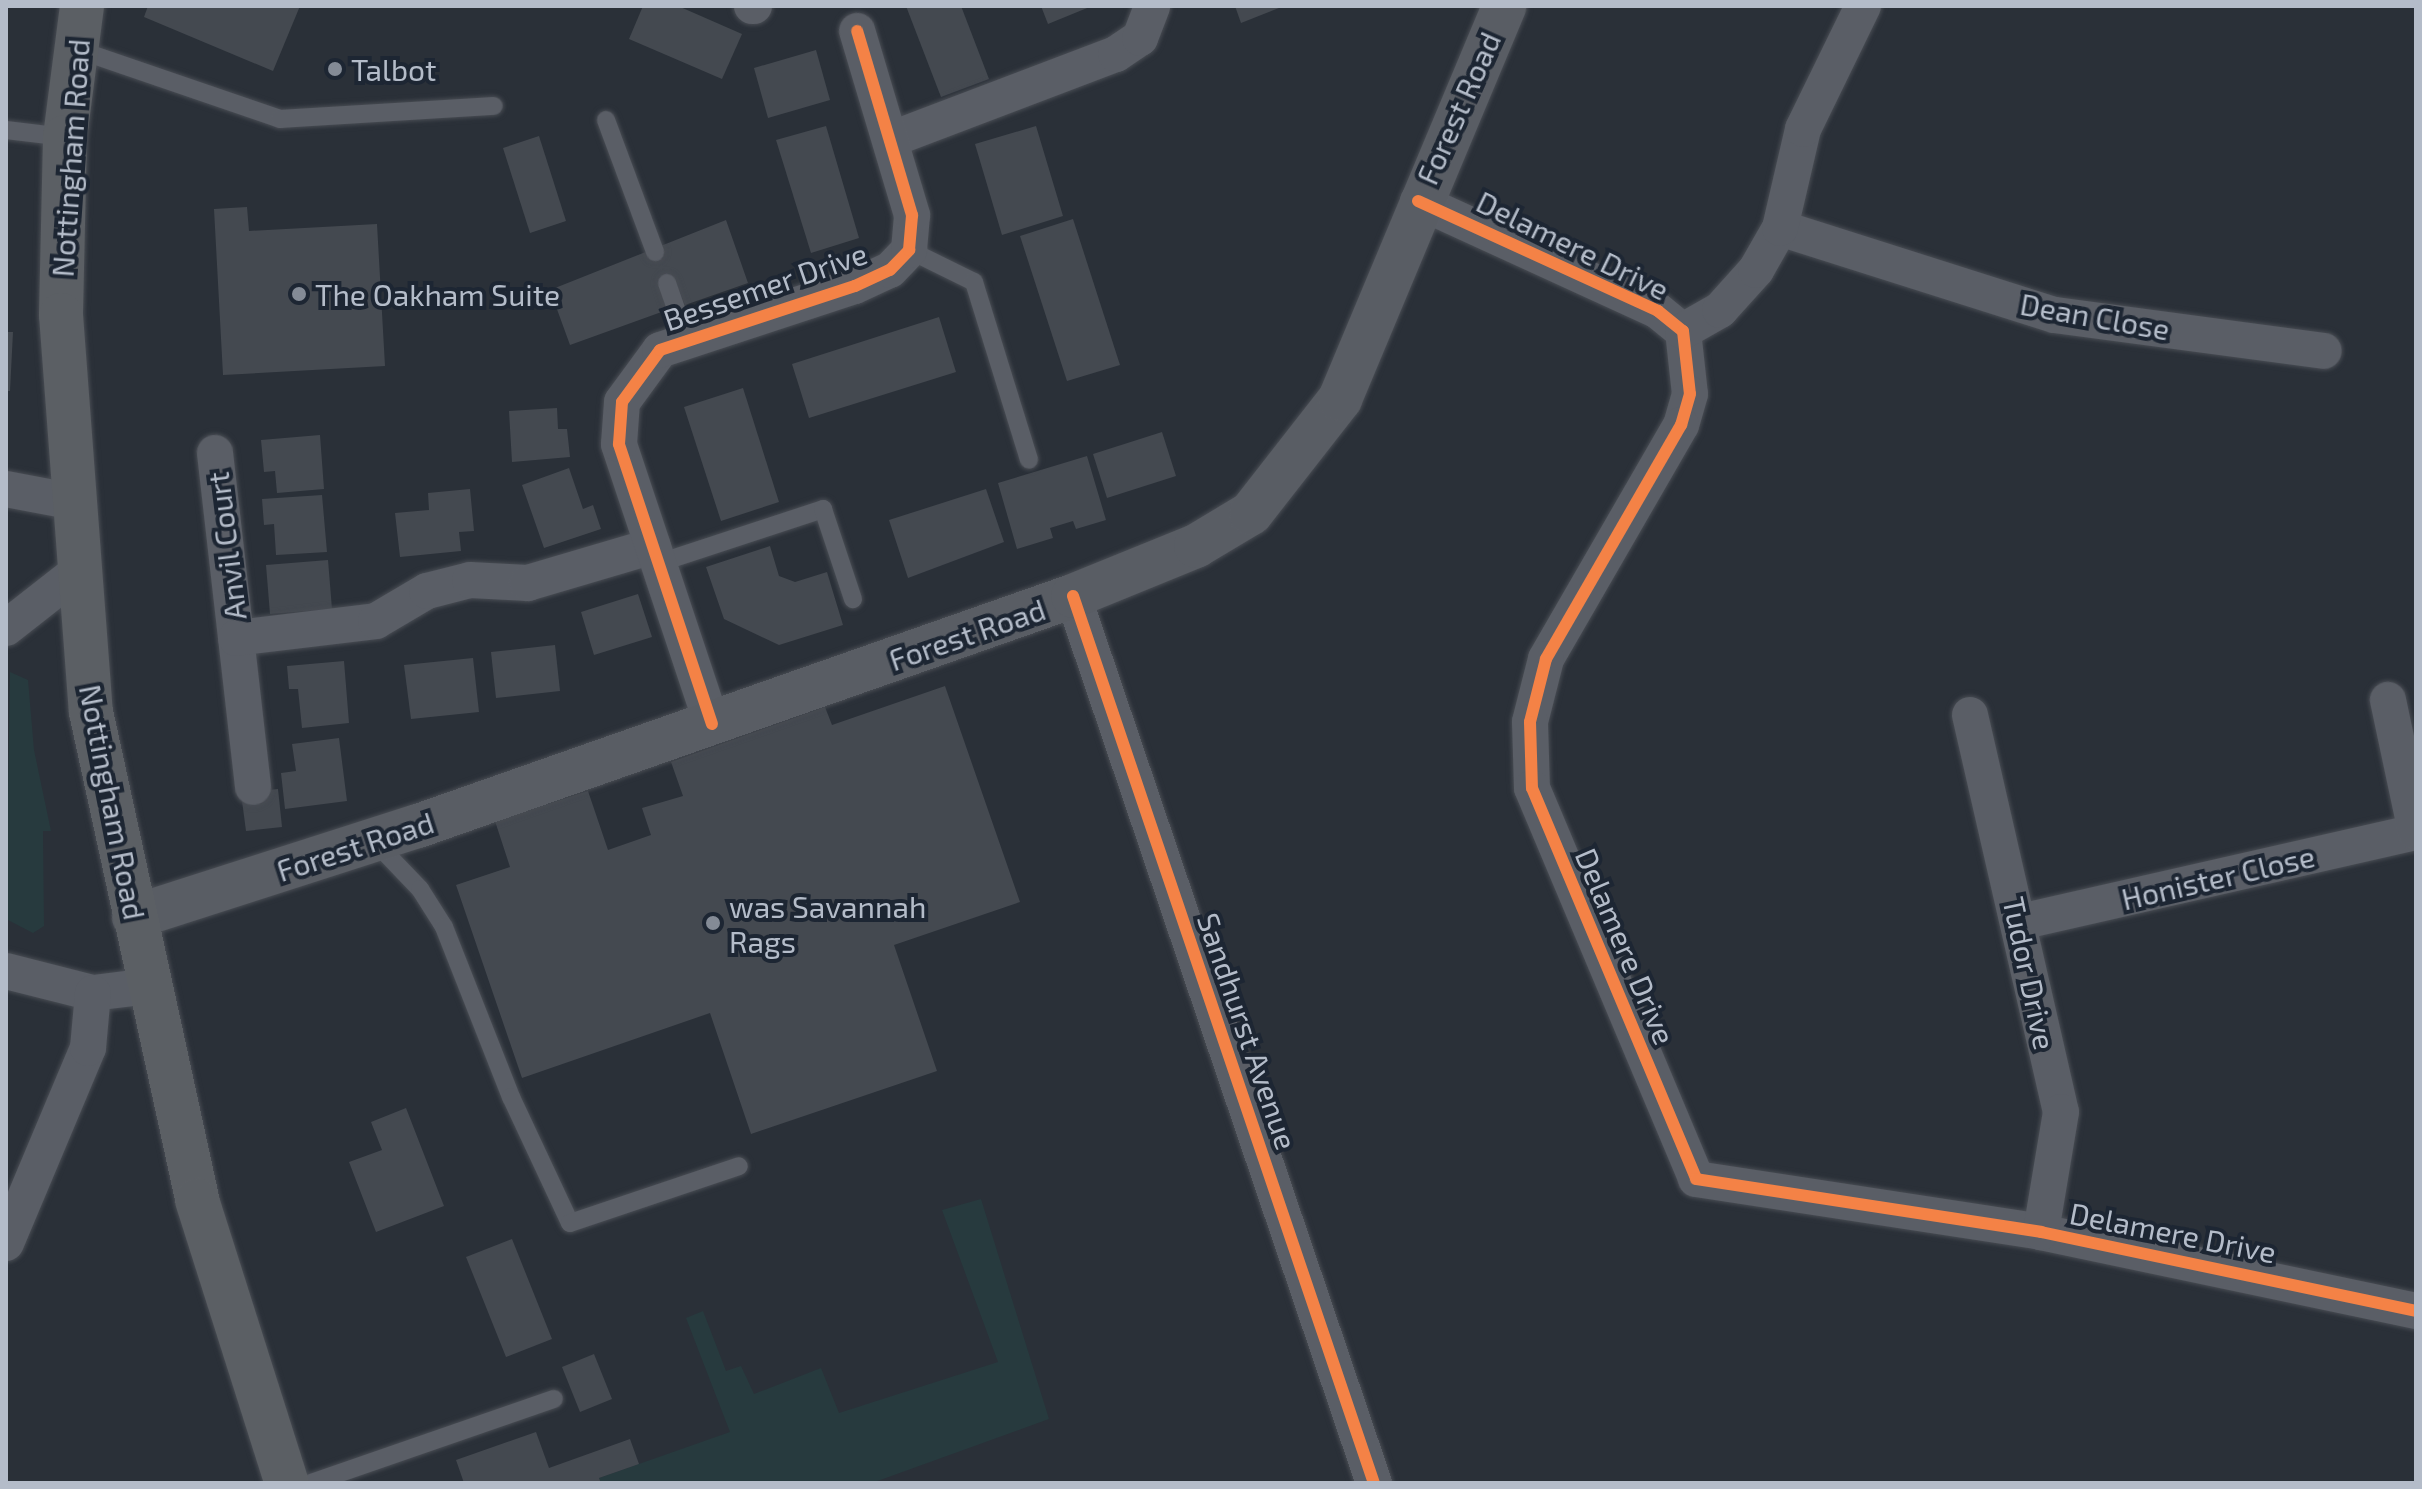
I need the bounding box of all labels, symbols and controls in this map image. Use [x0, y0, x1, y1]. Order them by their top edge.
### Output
street label: Forest Road [1408, 26, 1508, 190]
street label: Nottingham Road [44, 38, 96, 278]
place label: Talbot [351, 51, 437, 87]
marker: Talbot [326, 60, 344, 78]
street label: Delamere Drive [1471, 183, 1675, 307]
street label: Bessemer Drive [658, 234, 872, 338]
place label: The Oakham Suite [315, 276, 560, 312]
marker: The Oakham Suite [290, 285, 308, 303]
street label: Dean Close [2018, 285, 2172, 347]
street label: Anvil Court [199, 469, 253, 623]
street label: Forest Road [884, 590, 1050, 678]
street label: Nottingham Road [73, 681, 153, 923]
street label: Forest Road [272, 804, 438, 888]
street label: Honister Close [2118, 837, 2318, 917]
street label: Delamere Drive [1569, 843, 1683, 1049]
place label: was Savannah Rags [729, 888, 926, 958]
street label: Tudor Drive [1996, 893, 2064, 1053]
street label: Sandhurst Avenue [1191, 908, 1305, 1154]
marker: was Savannah Rags [704, 914, 722, 932]
street label: Delamere Drive [2067, 1194, 2279, 1270]

